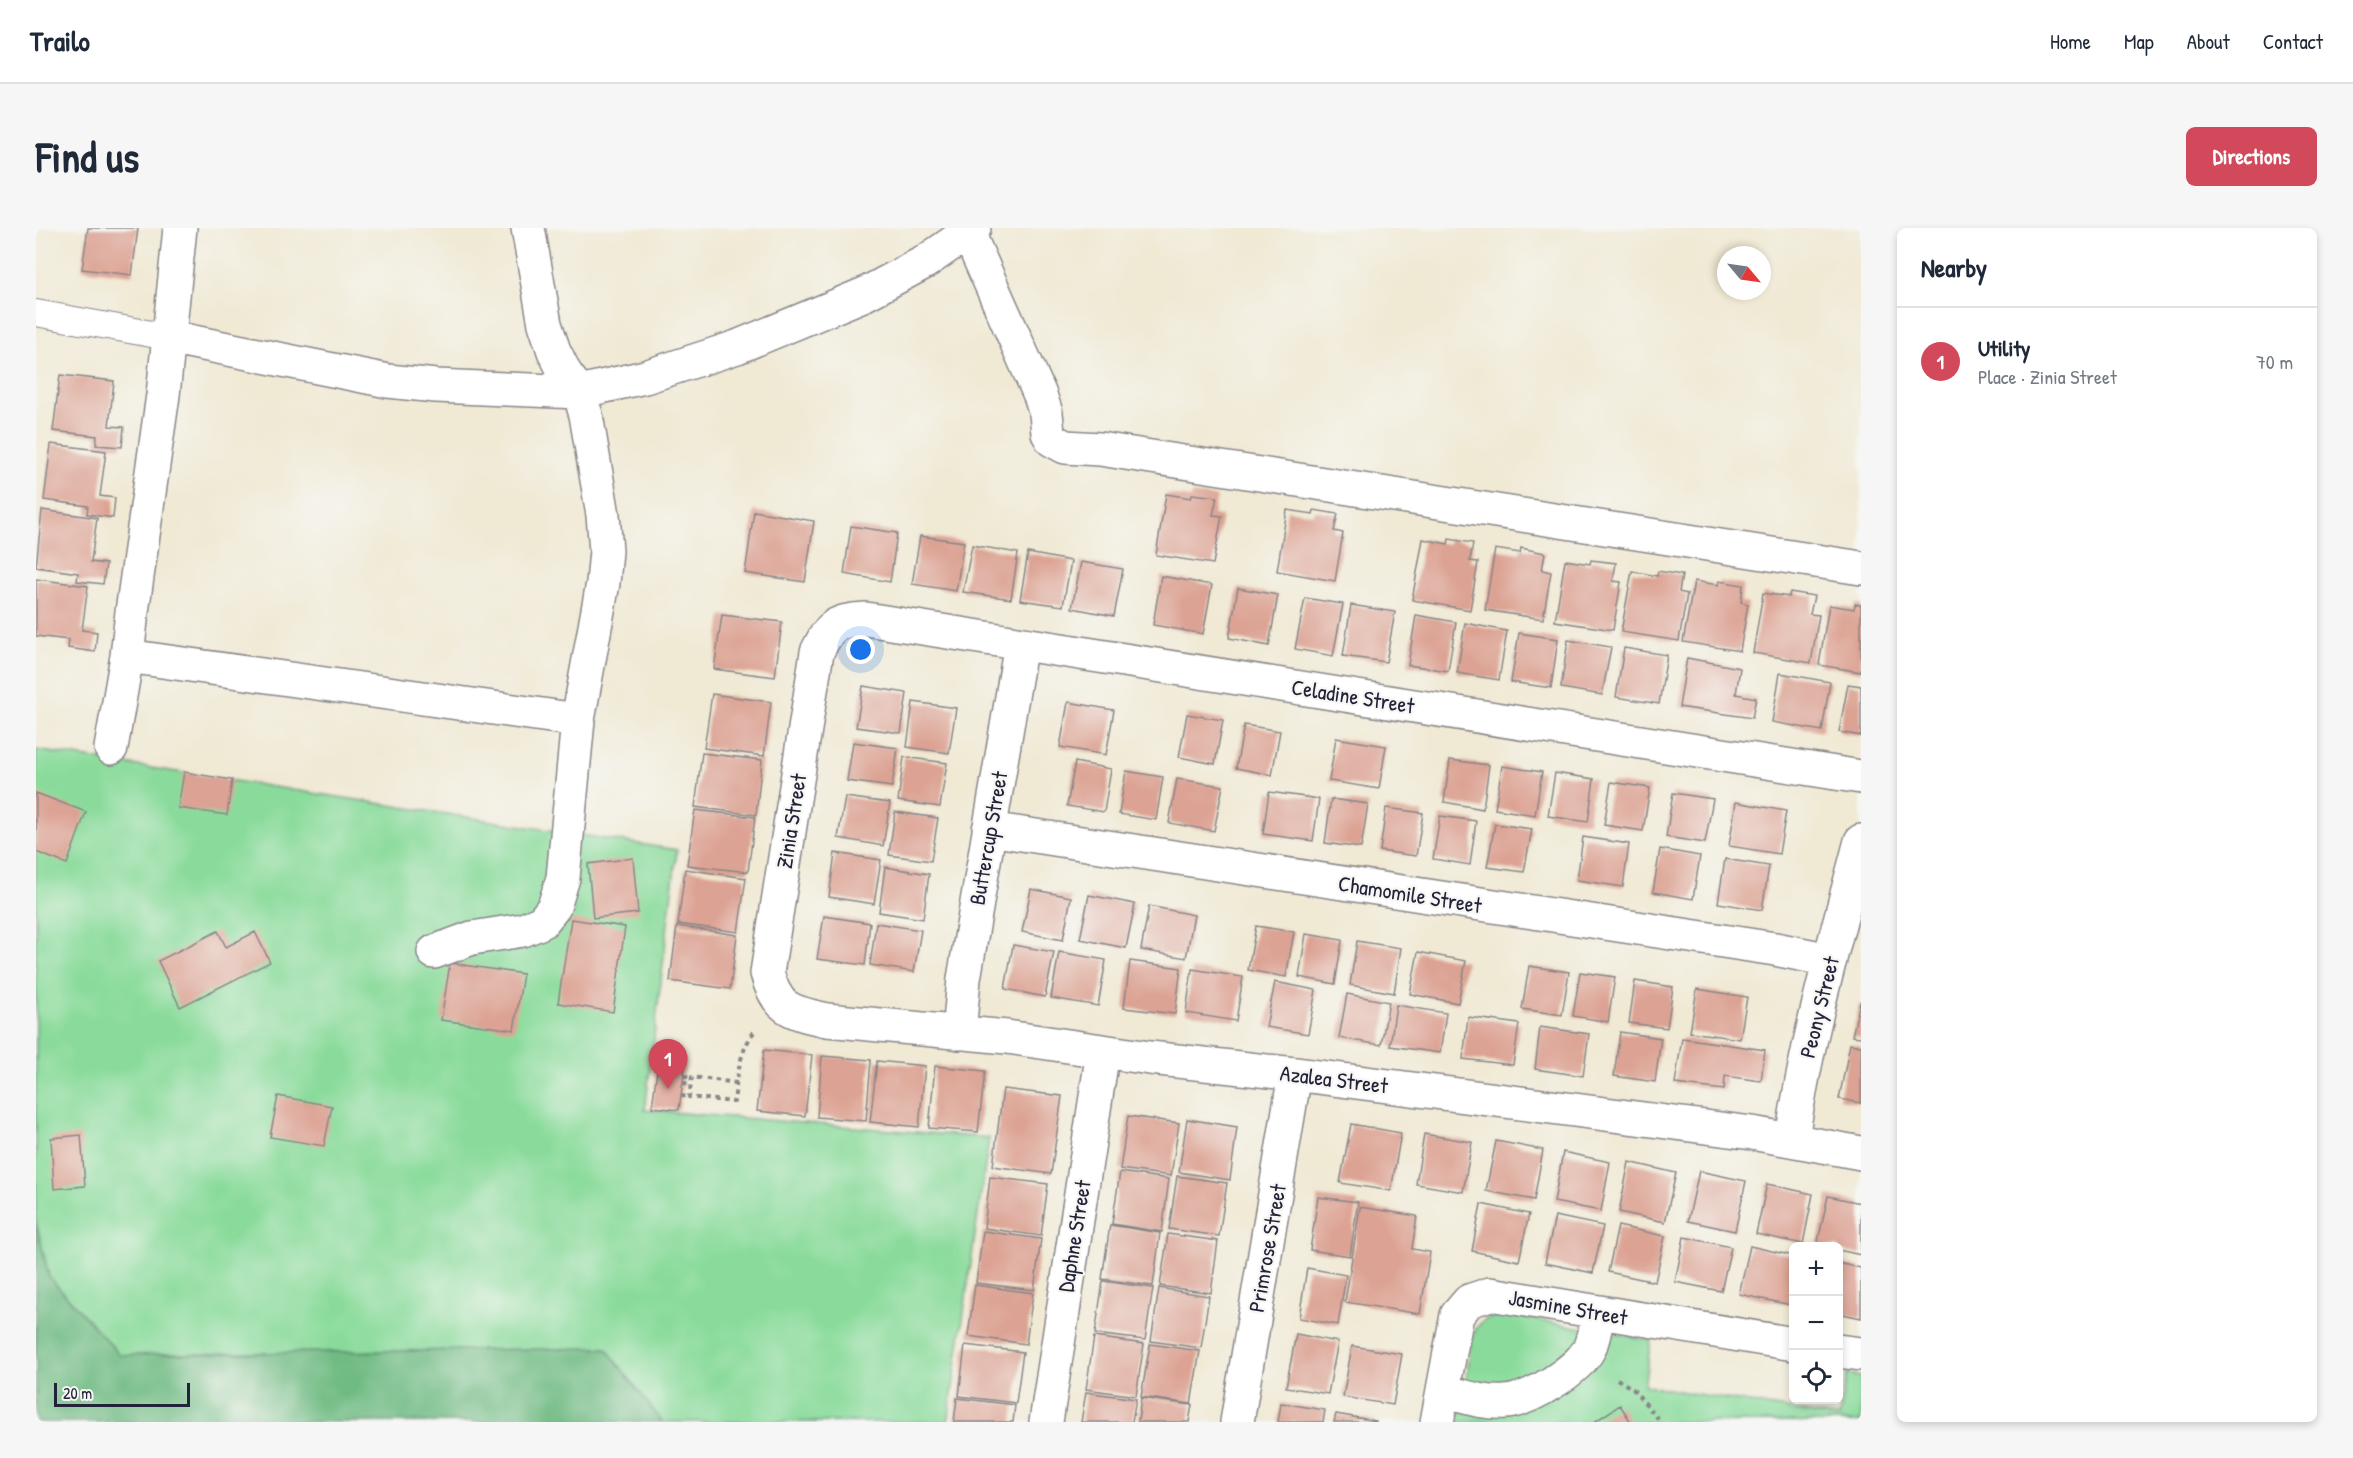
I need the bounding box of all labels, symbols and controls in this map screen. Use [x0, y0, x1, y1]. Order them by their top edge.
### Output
text: Trailo [30, 22, 90, 60]
text: Home [2050, 27, 2091, 56]
text: Map [2124, 27, 2154, 56]
text: About [2187, 27, 2230, 56]
text: Contact [2263, 27, 2323, 56]
button: Directions [2186, 127, 2317, 186]
text: Find us [36, 128, 139, 185]
north arrow [1717, 246, 1771, 300]
text: Nearby [1921, 250, 1987, 285]
text: Utility [1978, 333, 2030, 363]
text: 1 [1937, 348, 1944, 375]
text: 70 m [2256, 348, 2293, 375]
text: Place · Zinia Street [1978, 363, 2117, 390]
your location [846, 635, 875, 664]
street label: Celadine Street [1290, 672, 1417, 721]
street label: Buttercup Street [961, 768, 1015, 907]
street label: Zinia Street [769, 771, 813, 871]
street label: Chamomile Street [1336, 868, 1484, 920]
street label: Peony Street [1792, 953, 1846, 1061]
pin: 1 [648, 1040, 688, 1089]
street label: Azalea Street [1278, 1058, 1390, 1101]
street label: Daphne Street [1050, 1178, 1098, 1294]
street label: Primrose Street [1241, 1181, 1293, 1315]
map controls [1789, 1242, 1843, 1404]
button: + [1789, 1242, 1843, 1296]
street label: Jasmine Street [1506, 1282, 1630, 1332]
button: − [1789, 1296, 1843, 1350]
button: locate [1789, 1350, 1843, 1404]
scale bar [54, 1380, 190, 1408]
text: 20 m [63, 1382, 92, 1404]

